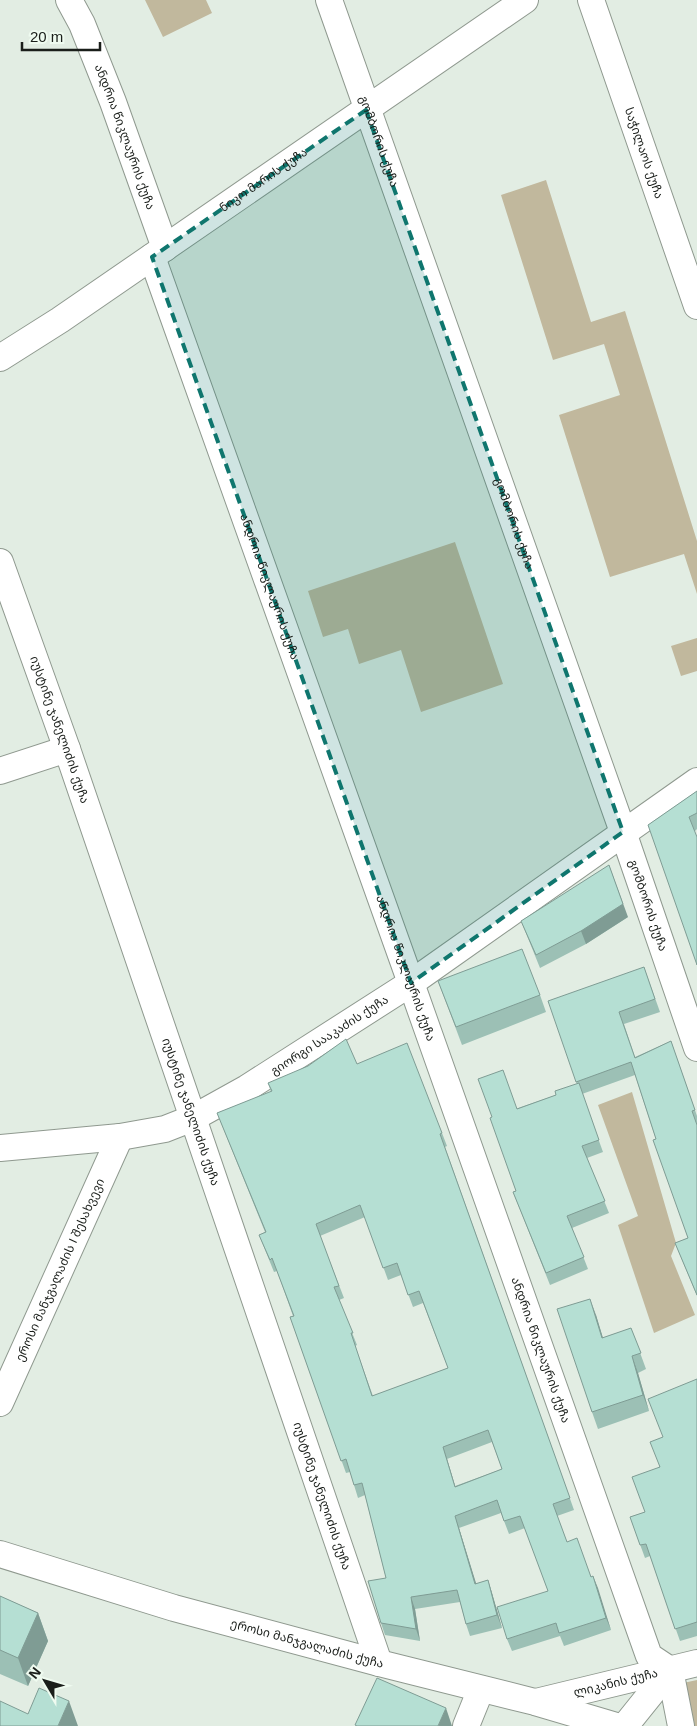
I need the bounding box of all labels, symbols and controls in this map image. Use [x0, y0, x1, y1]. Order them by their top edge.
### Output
scale bar [22, 20, 100, 52]
text: 20 m [30, 28, 63, 45]
street label: ანდრია წიკლაურის ქუჩა [92, 62, 158, 211]
street label: გომბორის ქუჩა [356, 94, 402, 189]
street label: საჭილაოს ქუჩა [622, 106, 666, 201]
street label: ნიკო მარის ქუჩა [217, 145, 310, 215]
street label: გომბორის ქუჩა [491, 476, 536, 571]
street label: ანდრია წიკლაურის ქუჩა [237, 512, 302, 661]
street label: იუსტინე ჯანელიძის ქუჩა [27, 654, 92, 805]
street label: გომბორის ქუჩა [626, 858, 670, 953]
street label: ანდრია წიკლაურის ქუჩა [373, 893, 438, 1043]
street label: გიორგი სააკაძის ქუჩა [268, 992, 391, 1078]
street label: იუსტინე ჯანელიძის ქუჩა [159, 1036, 223, 1188]
street label: ეროსი მანჯგალაძის I შესახვევი [13, 1176, 107, 1364]
street label: ანდრია წიკლაურის ქუჩა [509, 1275, 573, 1425]
street label: იუსტინე ჯანელიძის ქუჩა [290, 1420, 354, 1572]
street label: ეროსი მანჯგალაძის ქუჩა [229, 1617, 385, 1671]
north arrow [20, 1656, 70, 1706]
text: N [25, 1664, 44, 1682]
street label: ლიკანის ქუჩა [572, 1666, 659, 1701]

